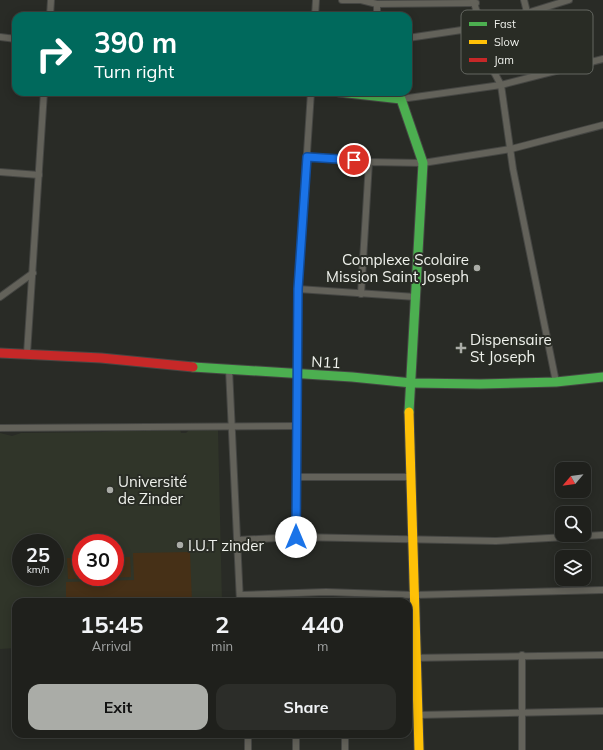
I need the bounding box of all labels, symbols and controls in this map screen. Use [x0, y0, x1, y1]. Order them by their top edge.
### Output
legend [461, 10, 593, 74]
text: Fast [494, 17, 516, 31]
text: 390 m [94, 25, 177, 60]
icon: right [28, 28, 80, 80]
text: Slow [494, 35, 520, 49]
text: Jam [494, 53, 514, 67]
text: Turn right [94, 60, 174, 83]
pin [337, 143, 371, 177]
icon: arrive [343, 149, 365, 171]
place label: Complexe Scolaire Mission Saint Joseph [326, 250, 469, 286]
marker: Complexe Scolaire Mission Saint Joseph [472, 263, 482, 273]
place label: Dispensaire St Joseph [470, 330, 552, 366]
marker: Dispensaire St Joseph [455, 342, 467, 354]
street label: N11 [311, 352, 341, 372]
north arrow [555, 462, 591, 498]
map controls [555, 462, 591, 586]
place label: Université de Zinder [118, 472, 187, 508]
marker: Université de Zinder [105, 485, 115, 495]
button: search [555, 506, 591, 542]
position arrow [275, 516, 317, 558]
speed limit sign: 30 [72, 534, 124, 586]
place label: I.U.T zinder [188, 536, 264, 555]
marker: I.U.T zinder [175, 540, 185, 550]
text: 25 [26, 542, 50, 567]
button: layers [555, 550, 591, 586]
text: km/h [27, 563, 49, 576]
text: 15:45 [80, 609, 143, 639]
text: 2 [215, 609, 229, 639]
text: 440 [301, 609, 344, 639]
text: Arrival [92, 638, 131, 654]
text: min [211, 638, 233, 654]
text: m [317, 638, 328, 654]
button: Exit [28, 684, 208, 730]
button: Share [216, 684, 396, 730]

